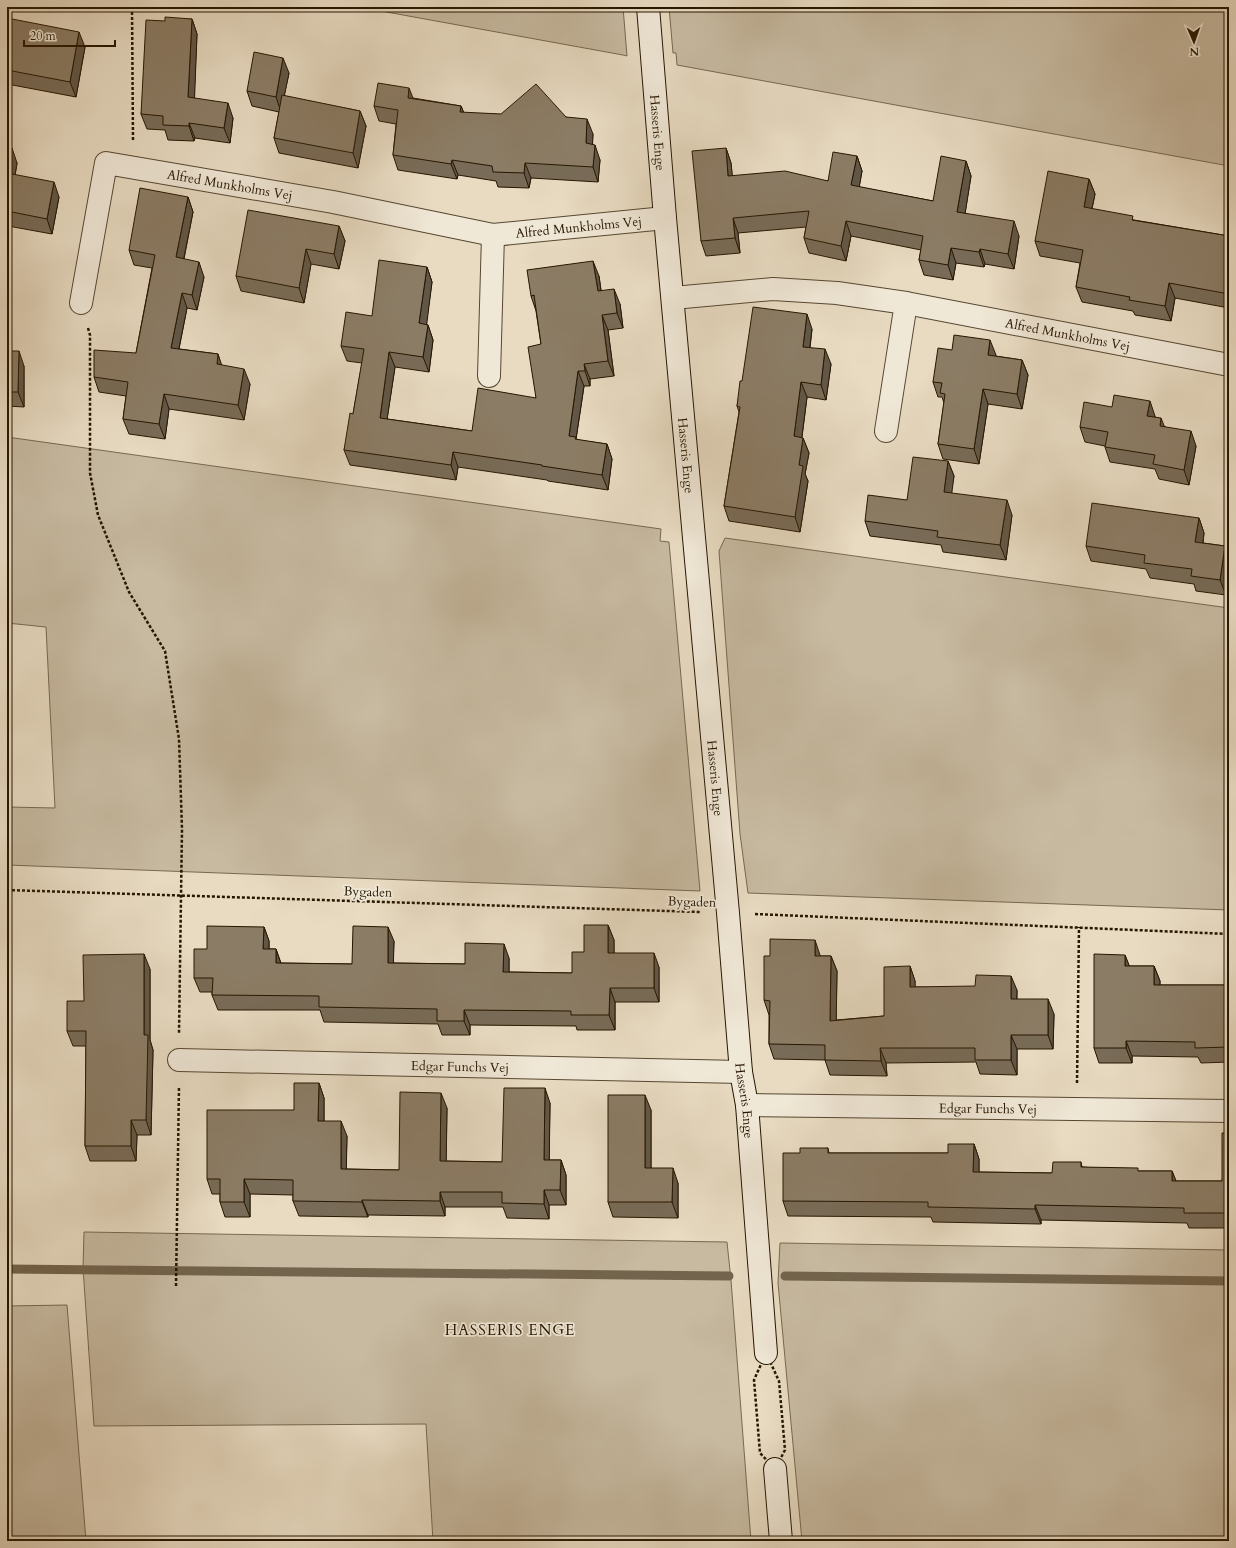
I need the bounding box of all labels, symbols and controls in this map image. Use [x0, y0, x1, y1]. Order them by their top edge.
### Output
scale bar [24, 22, 115, 48]
north arrow [1174, 22, 1214, 62]
text: 20 m [30, 28, 57, 44]
text: N [1189, 44, 1199, 59]
street label: Hasseris Enge [645, 94, 669, 171]
street label: Alfred Munkholms Vej [166, 166, 294, 205]
street label: Alfred Munkholms Vej [515, 212, 643, 243]
street label: Alfred Munkholms Vej [1004, 314, 1132, 356]
street label: Hasseris Enge [673, 417, 698, 494]
street label: Hasseris Enge [702, 739, 727, 817]
street label: Bygaden [343, 882, 393, 902]
street label: Bygaden [667, 892, 717, 912]
street label: Edgar Funchs Vej [411, 1057, 509, 1077]
street label: Hasseris Enge [730, 1062, 758, 1139]
street label: Edgar Funchs Vej [939, 1099, 1037, 1119]
district label: HASSERIS ENGE [445, 1320, 575, 1340]

